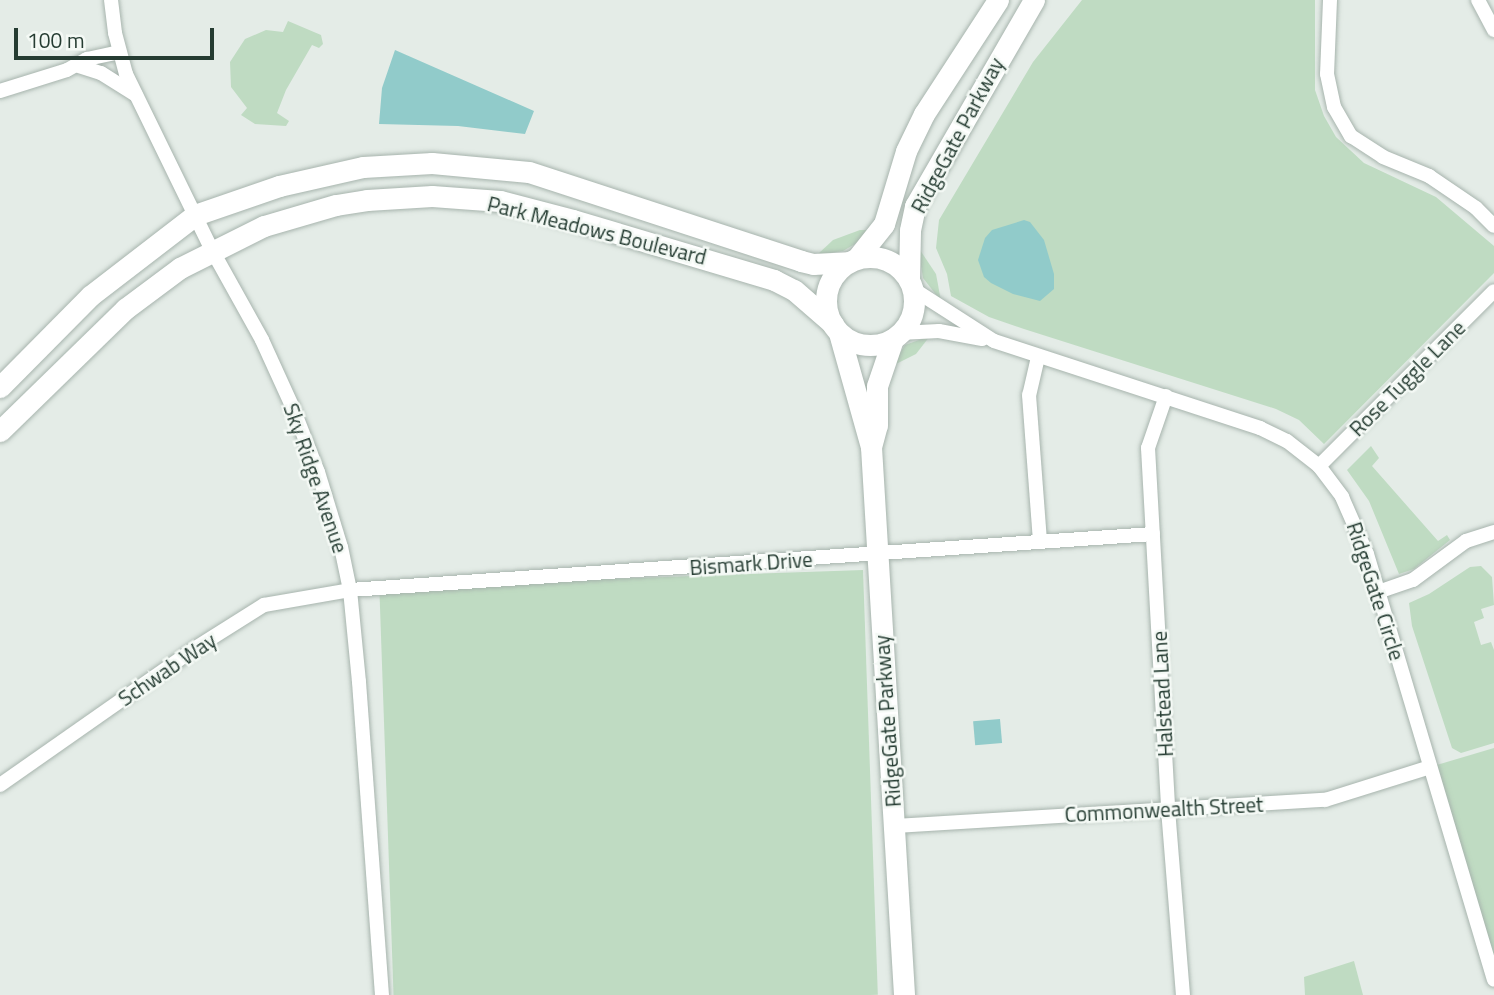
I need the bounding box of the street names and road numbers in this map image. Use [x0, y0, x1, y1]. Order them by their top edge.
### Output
street label: RidgeGate Parkway [905, 53, 1009, 217]
street label: Park Meadows Boulevard [485, 191, 709, 269]
street label: Rose Tuggle Lane [1344, 315, 1470, 441]
street label: Sky Ridge Avenue [279, 400, 353, 556]
street label: RidgeGate Circle [1342, 519, 1410, 663]
street label: Bismark Drive [689, 546, 813, 580]
street label: Schwab Way [113, 627, 221, 711]
street label: Halstead Lane [1146, 630, 1178, 758]
street label: RidgeGate Parkway [868, 634, 906, 808]
street label: Commonwealth Street [1064, 791, 1264, 827]

